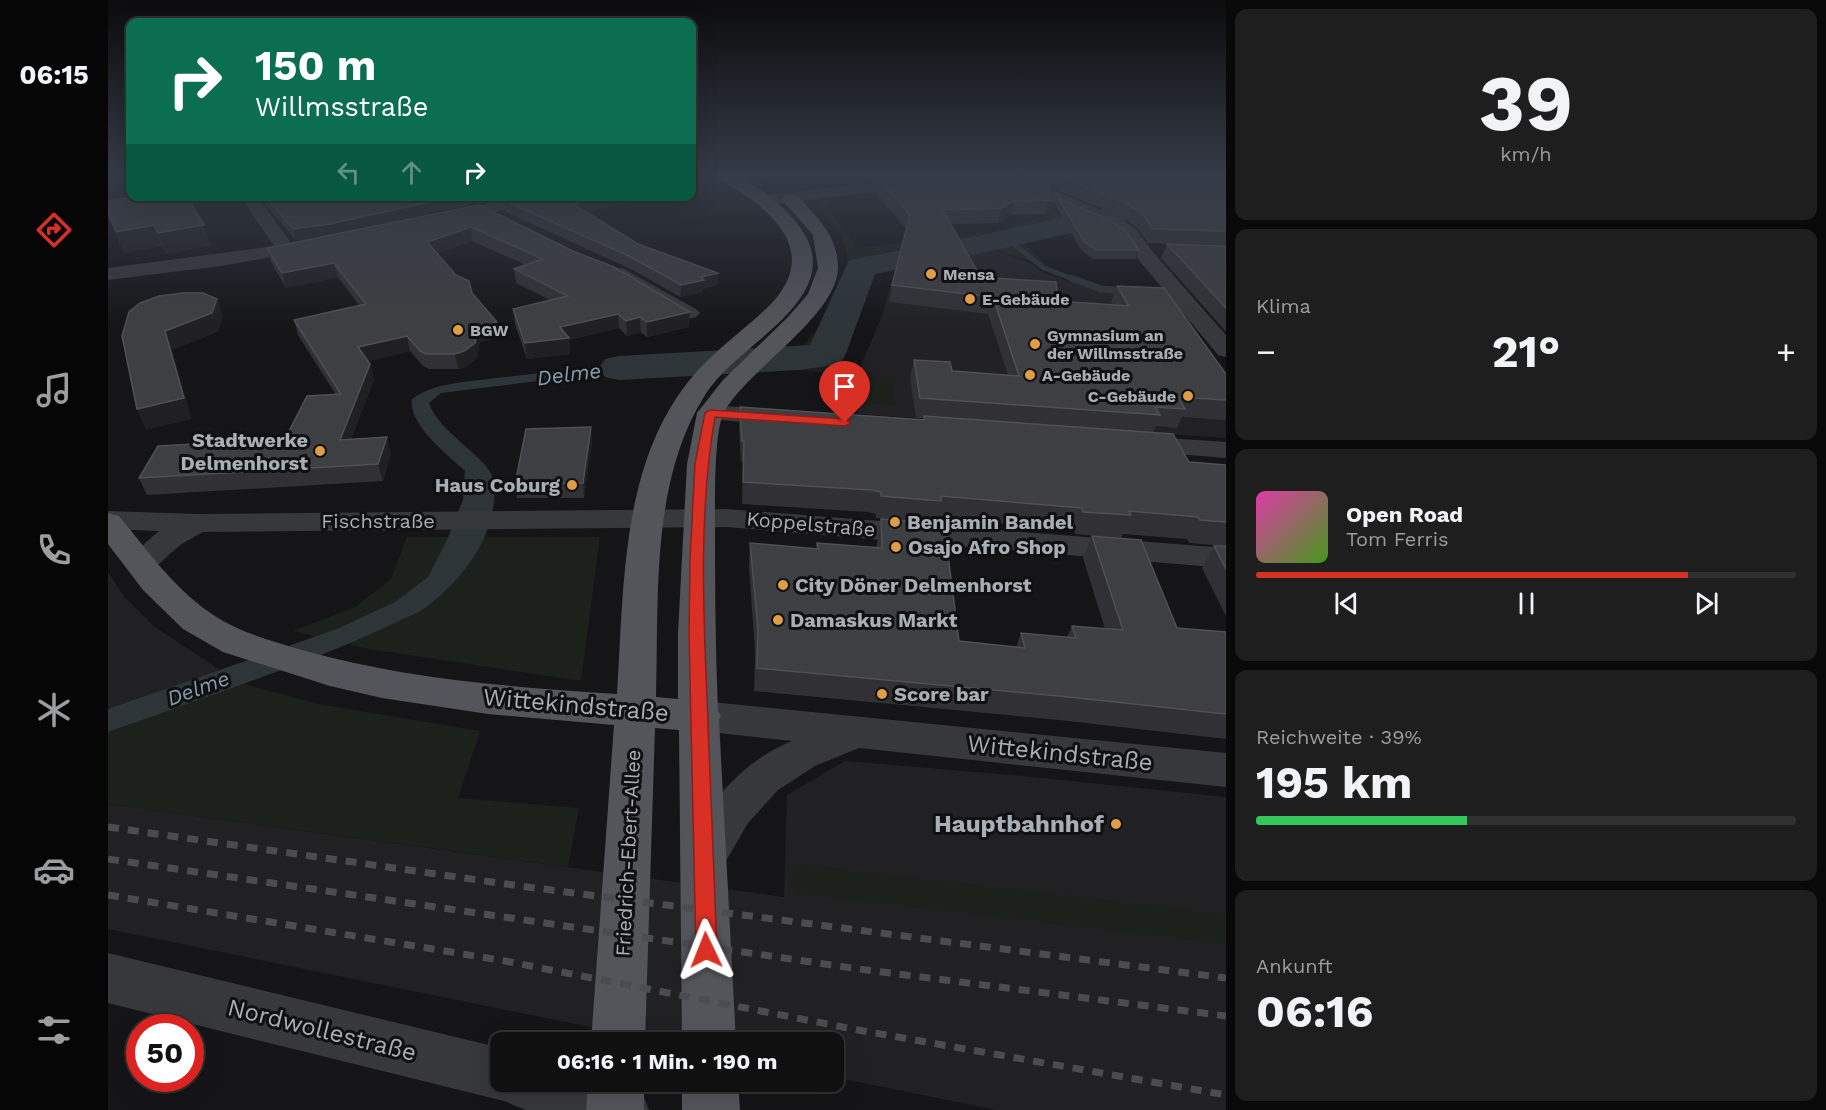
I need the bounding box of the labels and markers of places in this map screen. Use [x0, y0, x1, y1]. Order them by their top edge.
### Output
place label: Mensa [943, 265, 995, 284]
marker: Mensa [924, 267, 938, 281]
place label: E-Gebäude [982, 290, 1069, 309]
marker: E-Gebäude [963, 292, 977, 306]
place label: BGW [470, 321, 508, 340]
marker: BGW [451, 323, 465, 337]
place label: Gymnasium an der Willmsstraße [1047, 326, 1183, 363]
marker: Gymnasium an der Willmsstraße [1028, 337, 1042, 351]
pin [819, 361, 870, 423]
place label: A-Gebäude [1042, 366, 1130, 385]
marker: A-Gebäude [1023, 368, 1037, 382]
place label: C-Gebäude [1088, 387, 1176, 406]
marker: C-Gebäude [1181, 389, 1195, 403]
place label: Stadtwerke Delmenhorst [181, 428, 308, 475]
marker: Stadtwerke Delmenhorst [313, 444, 327, 458]
place label: Haus Coburg [435, 473, 561, 497]
marker: Haus Coburg [565, 478, 579, 492]
place label: Benjamin Bandel [907, 510, 1074, 534]
marker: Benjamin Bandel [888, 515, 902, 529]
place label: Osajo Afro Shop [908, 535, 1066, 559]
marker: Osajo Afro Shop [889, 540, 903, 554]
place label: City Döner Delmenhorst [795, 573, 1032, 597]
marker: City Döner Delmenhorst [776, 578, 790, 592]
place label: Damaskus Markt [790, 608, 958, 632]
marker: Damaskus Markt [771, 613, 785, 627]
place label: Score bar [894, 682, 989, 706]
marker: Score bar [875, 687, 889, 701]
place label: Hauptbahnhof [934, 810, 1104, 838]
marker: Hauptbahnhof [1109, 817, 1123, 831]

